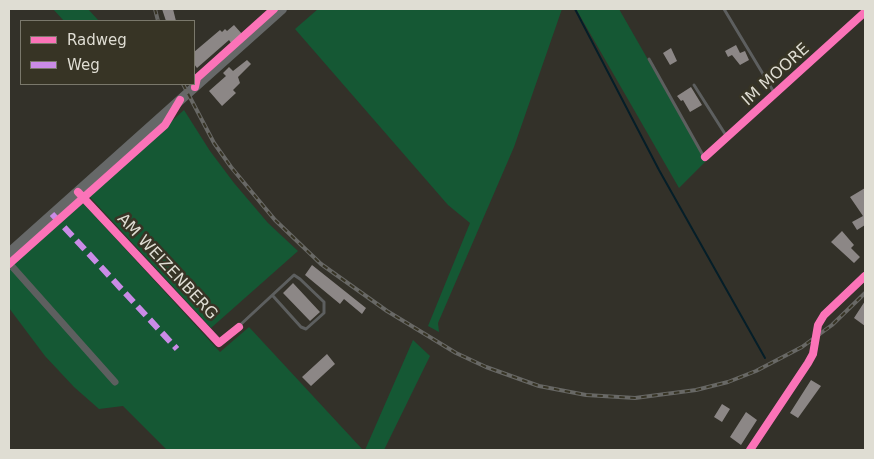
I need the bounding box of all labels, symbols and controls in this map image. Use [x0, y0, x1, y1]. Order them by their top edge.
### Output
legend [20, 20, 195, 85]
text: Radweg [67, 31, 127, 49]
street label: IM MOORE [738, 40, 814, 110]
text: Weg [67, 56, 100, 74]
street label: AM WEIZENBERG [113, 210, 221, 324]

